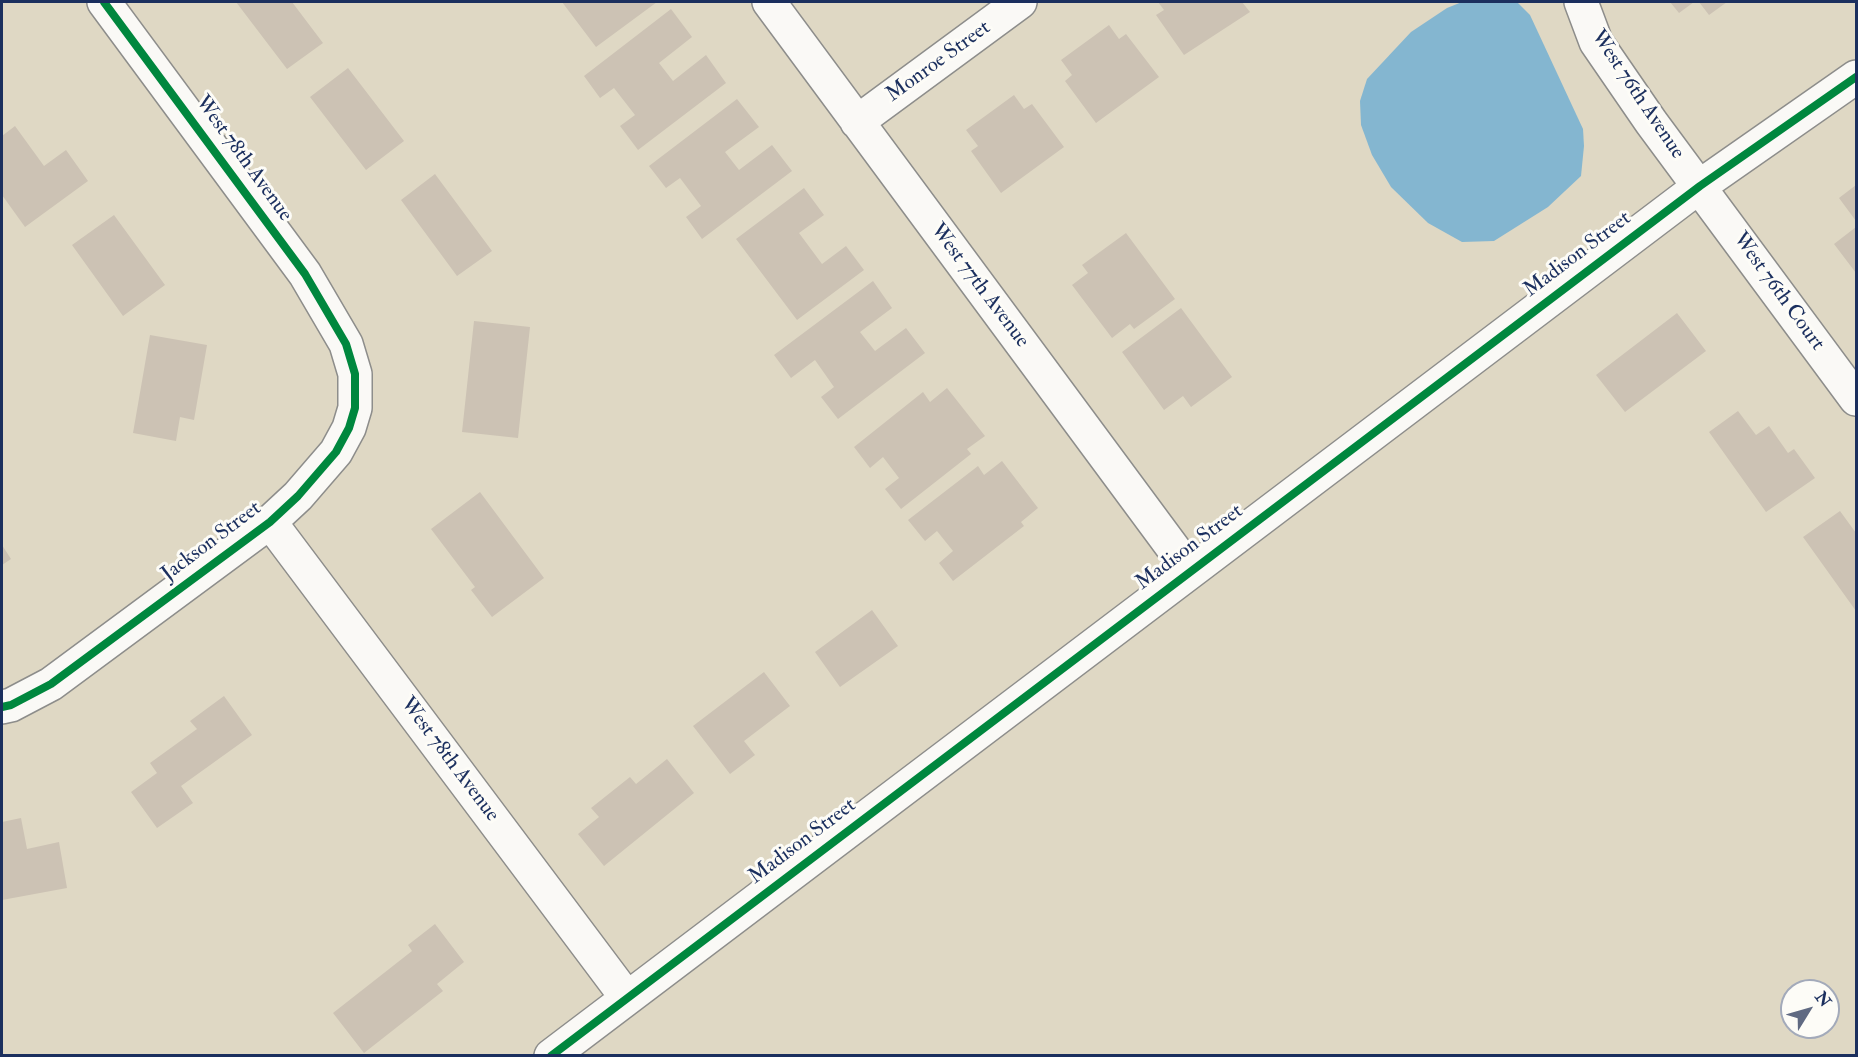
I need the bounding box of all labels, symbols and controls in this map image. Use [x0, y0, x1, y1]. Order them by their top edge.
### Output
street label: Monroe Street [882, 16, 996, 108]
street label: West 76th Avenue [1585, 26, 1689, 164]
street label: West 78th Avenue [189, 91, 297, 227]
street label: Madison Street [1519, 206, 1637, 304]
street label: West 77th Avenue [924, 219, 1034, 353]
street label: West 76th Court [1727, 228, 1829, 356]
street label: Jackson Street [157, 496, 267, 588]
street label: Madison Street [1131, 499, 1249, 597]
street label: West 78th Avenue [394, 693, 504, 827]
street label: Madison Street [744, 793, 862, 891]
north arrow [1780, 979, 1840, 1039]
text: N [1810, 988, 1835, 1011]

